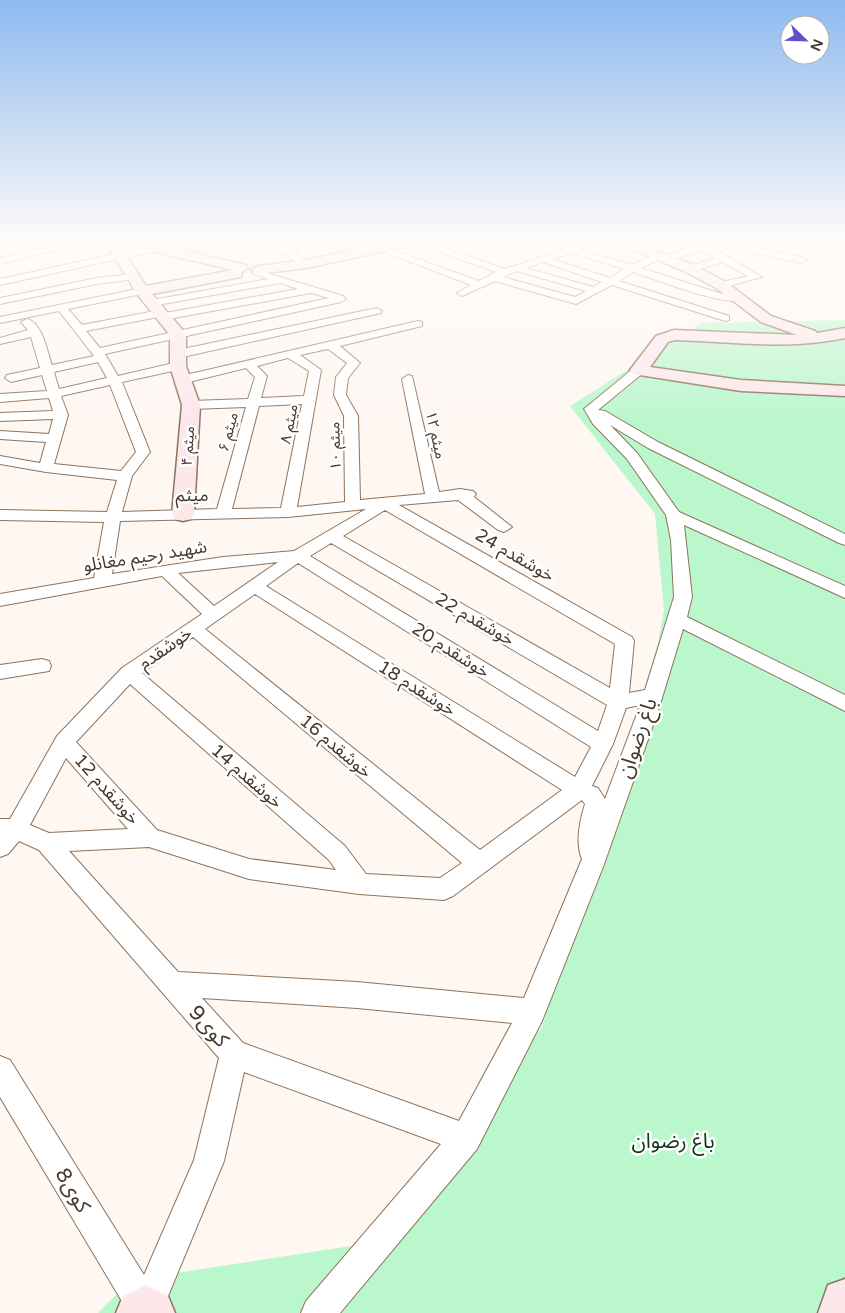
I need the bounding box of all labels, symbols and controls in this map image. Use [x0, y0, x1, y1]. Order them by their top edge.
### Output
north arrow [780, 15, 830, 65]
text: N [806, 36, 827, 53]
street label: ۸ میثم [276, 403, 304, 446]
street label: ۱۲ میثم [420, 409, 450, 461]
street label: ۶ میثم [214, 410, 244, 454]
street label: ۱۰ میثم [325, 421, 347, 471]
street label: ۴ میثم [178, 425, 200, 467]
street label: میثم [175, 484, 209, 508]
street label: خوشقدم 24 [470, 524, 558, 589]
street label: شهید رحیم مغانلو [82, 535, 209, 579]
street label: خوشقدم 22 [430, 588, 518, 653]
street label: خوشقدم 20 [406, 617, 494, 685]
street label: خوشقدم [134, 622, 198, 677]
street label: خوشقدم 18 [372, 655, 460, 723]
street label: باغ رضوان [612, 695, 665, 782]
street label: خوشقدم 16 [293, 709, 377, 785]
street label: خوشقدم 14 [205, 739, 287, 815]
street label: خوشقدم 12 [67, 749, 145, 831]
street label: کوی9 [183, 1000, 234, 1053]
park label: باغ رضوان [631, 1129, 715, 1156]
street label: کوی8 [50, 1163, 96, 1217]

